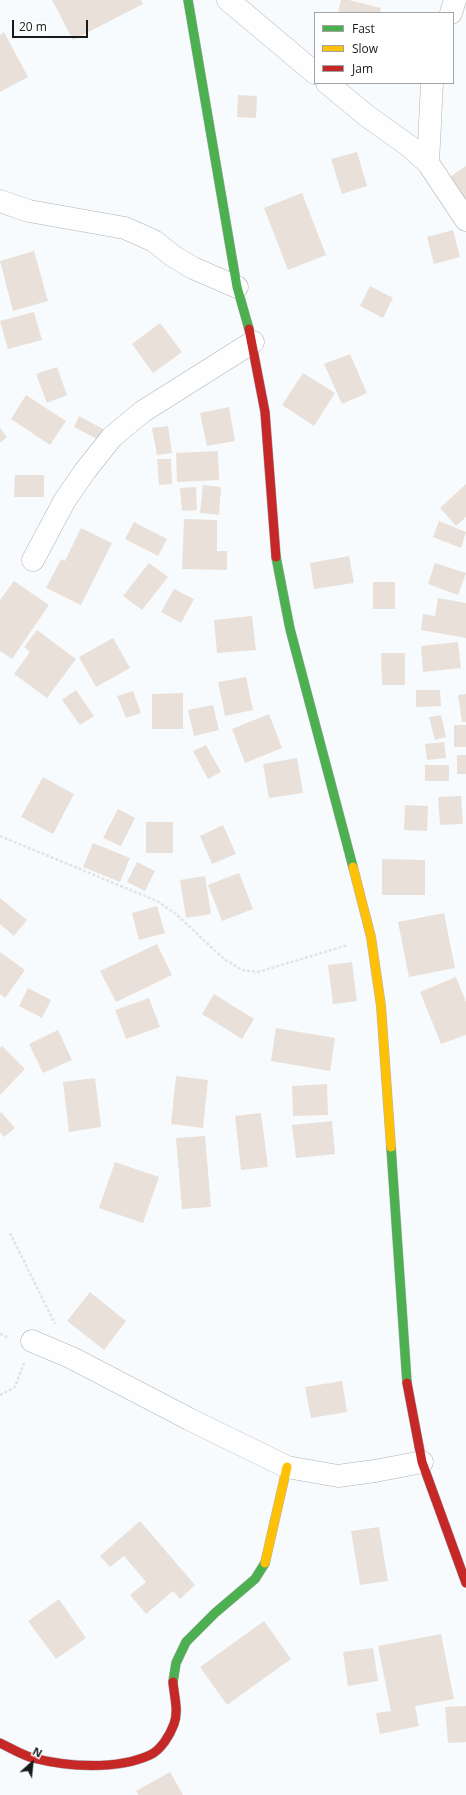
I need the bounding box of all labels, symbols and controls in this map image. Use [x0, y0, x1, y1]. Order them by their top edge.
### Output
scale bar [14, 12, 90, 38]
legend [314, 12, 454, 84]
text: 20 m [19, 18, 47, 35]
text: Fast [352, 20, 375, 37]
text: Slow [352, 40, 378, 57]
text: Jam [352, 60, 373, 77]
north arrow [12, 1743, 52, 1783]
text: N [30, 1743, 45, 1761]

